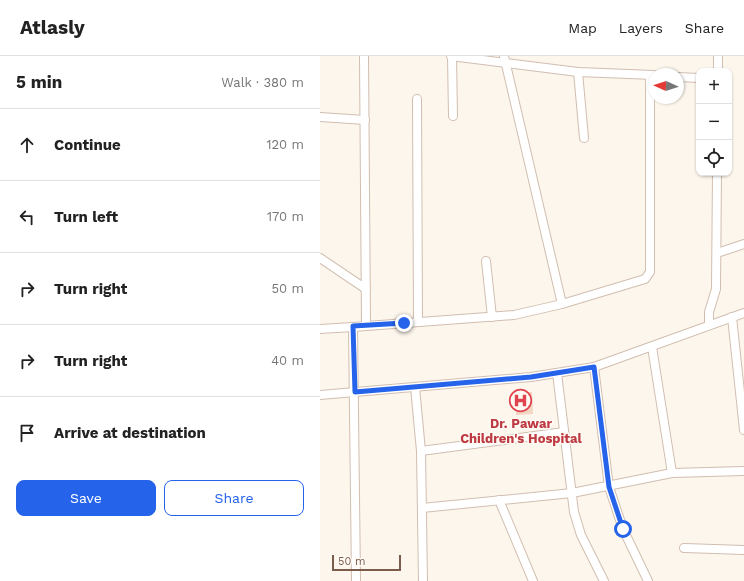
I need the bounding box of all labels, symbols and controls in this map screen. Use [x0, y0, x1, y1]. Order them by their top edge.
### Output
text: Atlasly [20, 16, 85, 39]
text: Map [568, 20, 597, 36]
text: Layers [619, 20, 663, 36]
text: Share [685, 20, 724, 36]
north arrow [648, 68, 684, 104]
map controls [696, 68, 732, 176]
button: + [696, 68, 732, 104]
text: 5 min [16, 72, 62, 92]
text: Walk · 380 m [221, 75, 304, 90]
button: − [696, 104, 732, 140]
icon: ahead [16, 134, 38, 156]
text: Continue [54, 136, 121, 154]
text: 120 m [266, 137, 304, 152]
button: locate [696, 140, 732, 176]
icon: left [16, 206, 38, 228]
text: Turn left [54, 208, 118, 226]
text: 170 m [267, 209, 304, 224]
icon: right [16, 278, 38, 300]
text: Turn right [54, 280, 127, 298]
text: 50 m [272, 281, 304, 296]
route end [395, 314, 413, 332]
icon: right [16, 350, 38, 372]
text: Turn right [54, 352, 127, 370]
text: 40 m [271, 353, 304, 368]
hospital icon: Dr. Pawar Children's Hospital [508, 388, 534, 414]
place label: Dr. Pawar Children's Hospital [460, 416, 583, 446]
icon: arrive [16, 422, 38, 444]
text: Arrive at destination [54, 424, 206, 442]
button: Save [16, 480, 156, 516]
button: Share [164, 480, 304, 516]
route start [614, 520, 632, 538]
scale bar [332, 553, 401, 572]
text: 50 m [338, 555, 365, 568]

